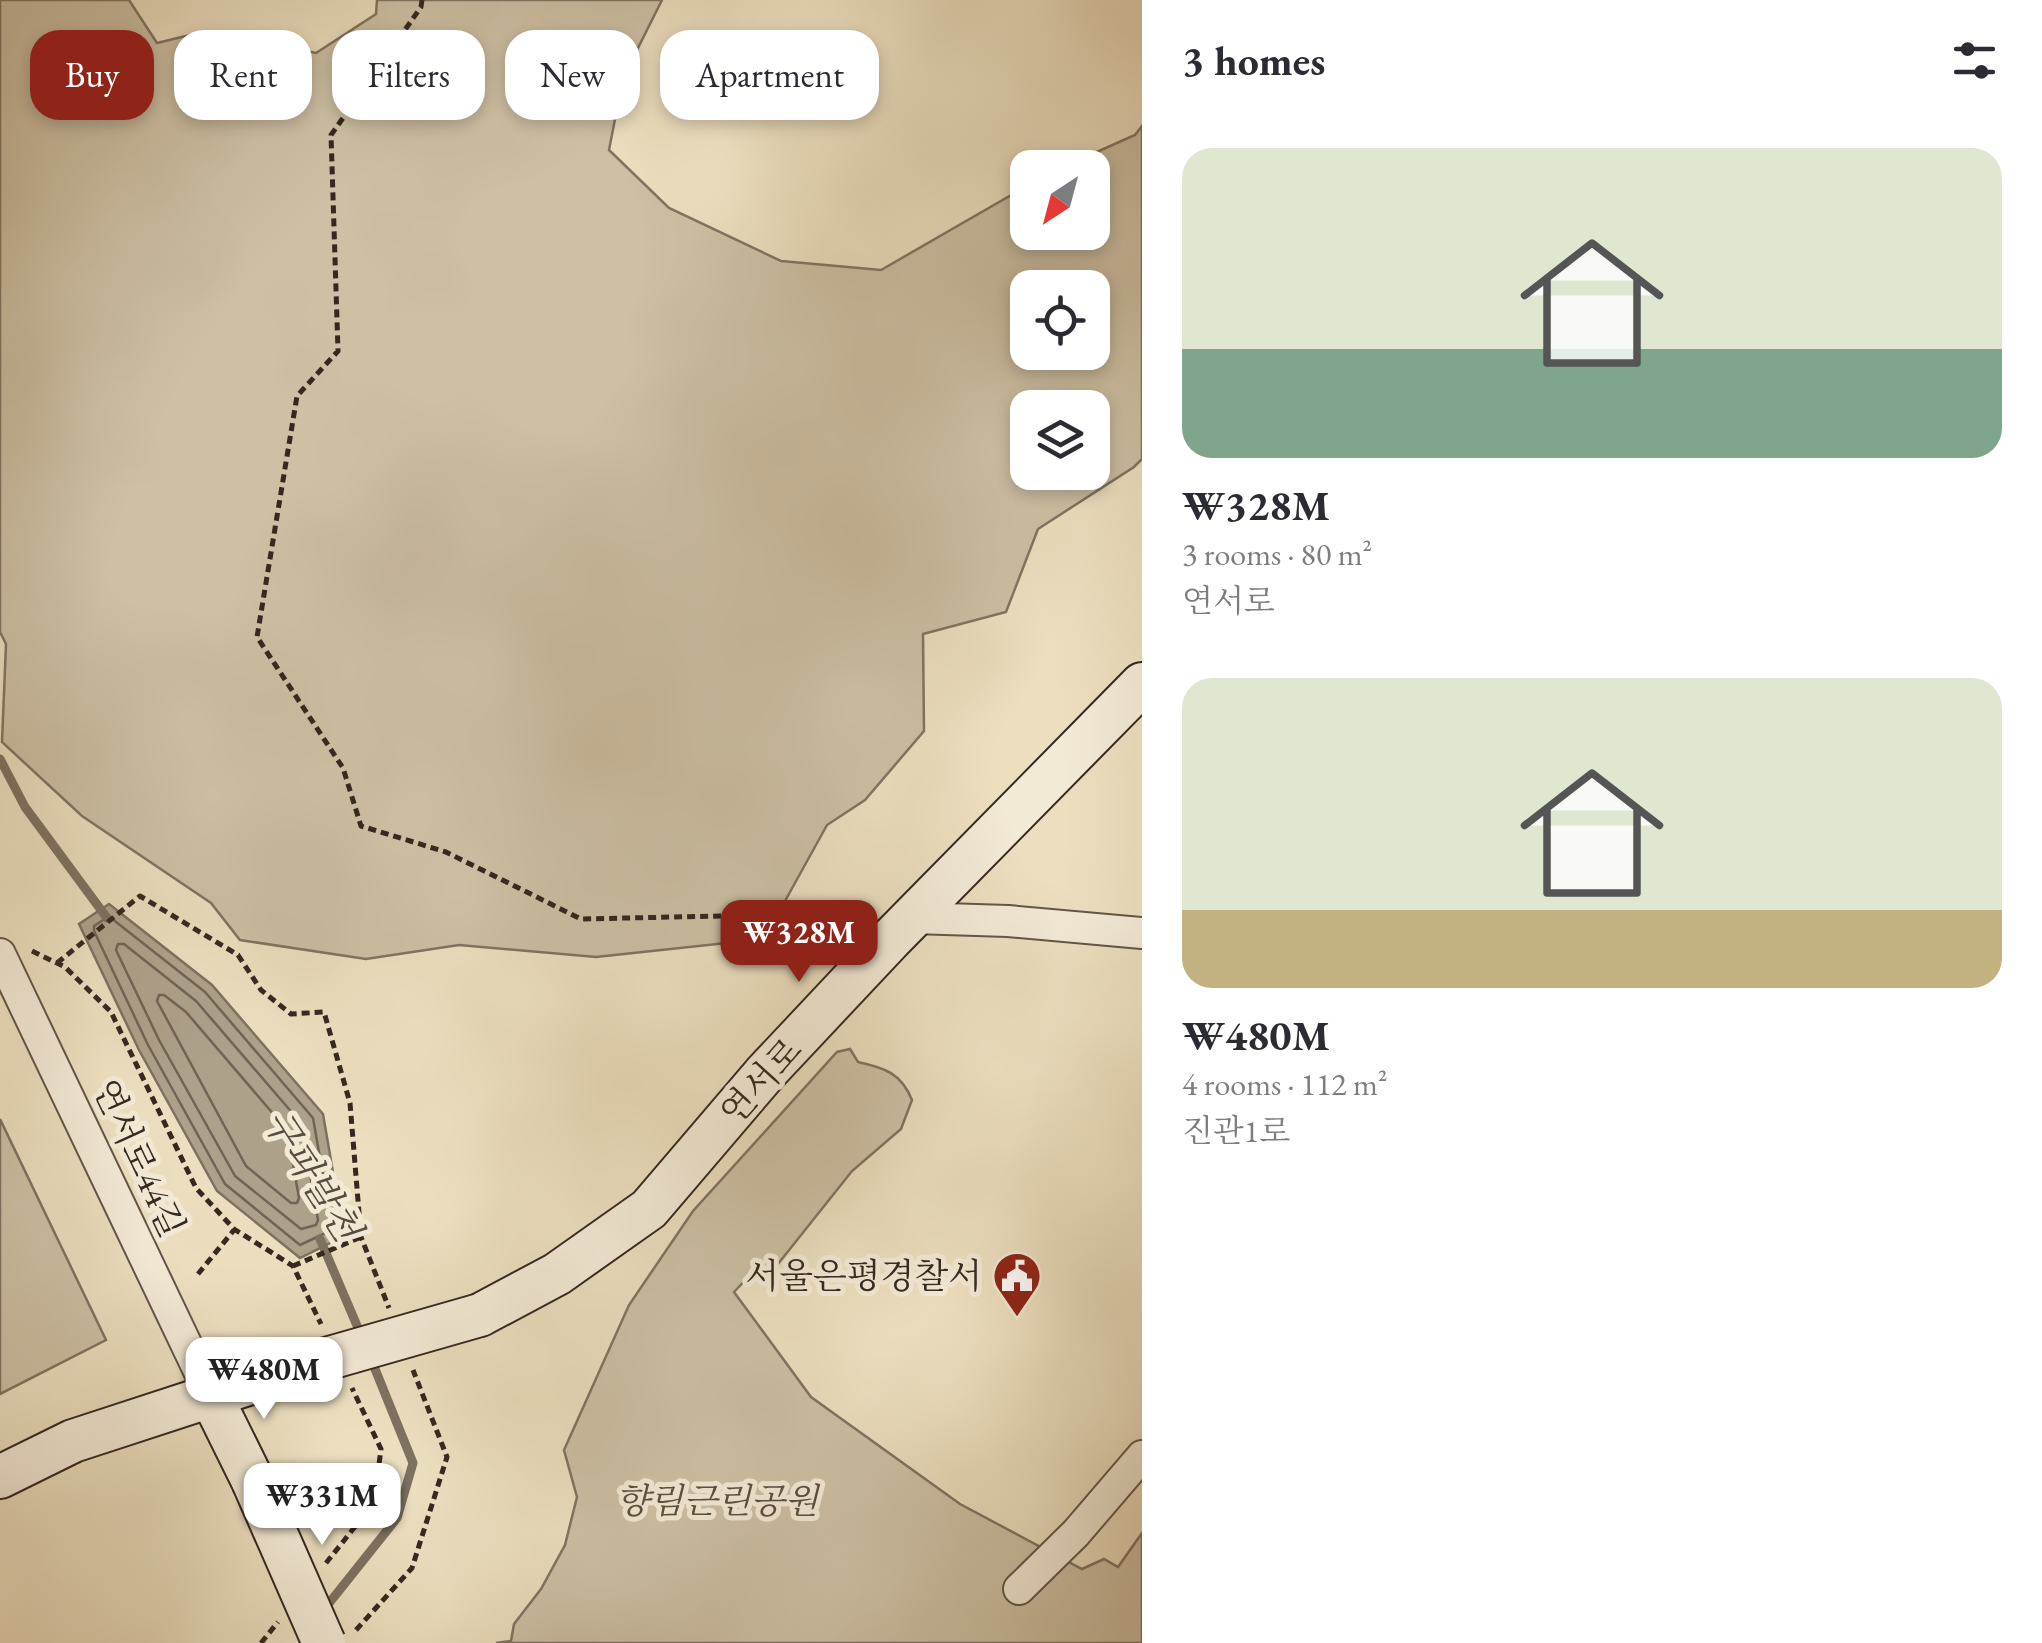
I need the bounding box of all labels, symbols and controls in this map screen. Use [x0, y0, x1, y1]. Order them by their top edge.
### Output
chip: Buy [30, 30, 154, 120]
chip: Rent [174, 30, 312, 120]
chip: Filters [332, 30, 485, 120]
chip: New [505, 30, 640, 120]
chip: Apartment [660, 30, 879, 120]
text: 3 homes [1182, 33, 1325, 88]
icon: filters [1947, 33, 2002, 88]
north arrow [1010, 150, 1110, 250]
map controls [1010, 150, 1110, 490]
icon: home [1502, 213, 1682, 393]
button: locate [1010, 270, 1110, 370]
button: layers [1010, 390, 1110, 490]
text: ₩328M [1182, 478, 1330, 533]
text: 3 rooms · 80 m² [1182, 533, 1372, 575]
text: 연서로 [1182, 580, 1275, 622]
icon: home [1502, 743, 1682, 923]
pin: ₩328M [729, 900, 869, 985]
text: ₩328M [743, 911, 855, 953]
text: ₩480M [1182, 1008, 1330, 1063]
street label: 연서로 [710, 1028, 811, 1133]
text: 4 rooms · 112 m² [1182, 1063, 1388, 1105]
street label: 연서로44길 [83, 1072, 196, 1244]
water label: 구파발천 [253, 1099, 373, 1252]
text: 진관1로 [1182, 1110, 1290, 1152]
public building icon: 서울은평경찰서 [991, 1250, 1043, 1318]
place label: 서울은평경찰서 [745, 1253, 982, 1298]
pin: ₩480M [194, 1337, 334, 1422]
text: ₩480M [208, 1348, 320, 1390]
pin: ₩331M [252, 1463, 392, 1548]
text: ₩331M [266, 1474, 378, 1516]
park label: 향림근린공원 [616, 1478, 821, 1523]

